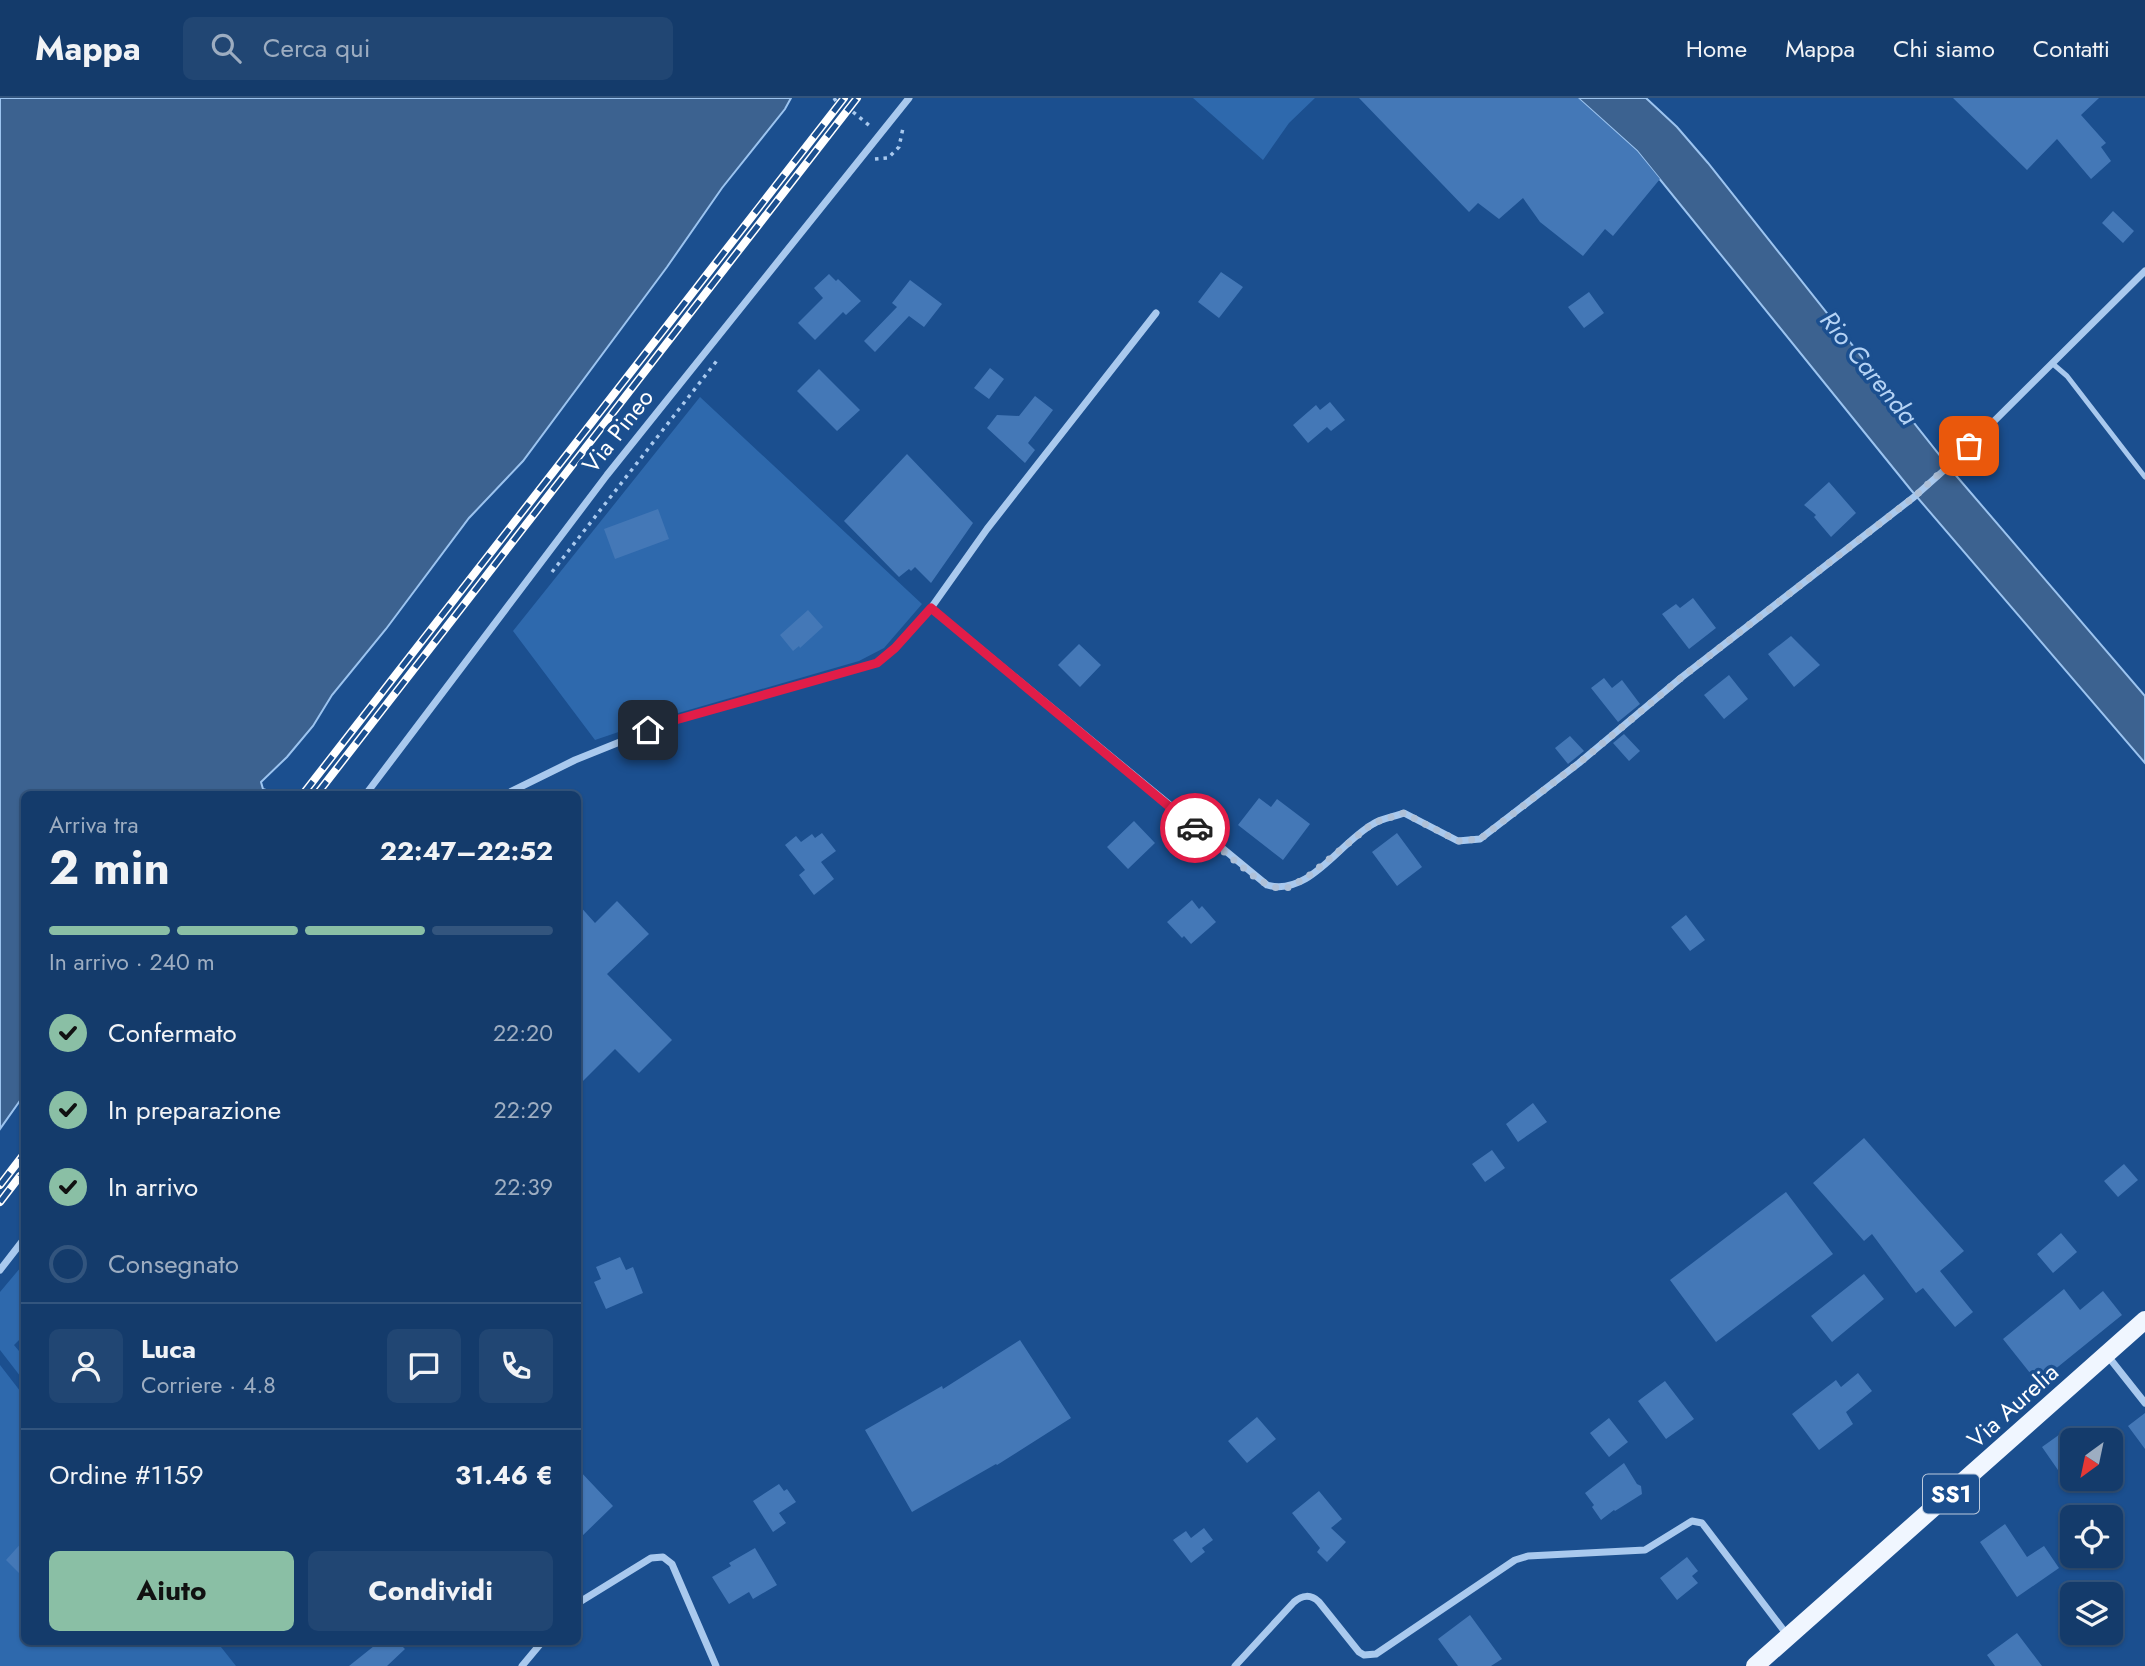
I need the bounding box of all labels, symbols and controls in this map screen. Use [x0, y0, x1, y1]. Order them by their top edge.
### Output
search box [183, 17, 673, 80]
text: Mappa [35, 25, 141, 72]
icon: search [207, 29, 245, 67]
text: Cerca qui [263, 29, 370, 67]
text: Home [1686, 31, 1747, 66]
text: Mappa [1785, 31, 1855, 66]
text: Chi siamo [1893, 31, 1995, 66]
text: Contatti [2033, 31, 2110, 66]
water label: Rio Carenda [1811, 303, 1927, 434]
street label: Via Pineo [574, 381, 662, 480]
pin [1939, 416, 1999, 476]
icon: bag [1950, 427, 1988, 465]
pin [618, 700, 678, 760]
icon: home [629, 711, 667, 749]
courier [1160, 793, 1230, 863]
text: Arriva tra [49, 808, 139, 842]
icon: car [1176, 809, 1214, 847]
text: 22:47–22:52 [380, 832, 553, 870]
text: 2 min [49, 835, 170, 901]
text: In arrivo · 240 m [49, 945, 215, 979]
icon: check [49, 1014, 87, 1052]
text: Confermato [108, 1014, 237, 1052]
text: 22:20 [493, 1016, 553, 1050]
icon: check [49, 1091, 87, 1129]
text: In preparazione [108, 1091, 281, 1129]
text: 22:29 [494, 1093, 553, 1127]
icon: check [49, 1168, 87, 1206]
text: In arrivo [108, 1168, 198, 1206]
text: 22:39 [494, 1170, 553, 1204]
text: Consegnato [108, 1245, 239, 1283]
button: person [49, 1329, 123, 1403]
button: chat [387, 1329, 461, 1403]
button: phone [479, 1329, 553, 1403]
text: Luca [141, 1330, 196, 1368]
street label: Via Aurelia [1959, 1355, 2066, 1456]
text: Corriere · 4.8 [141, 1368, 276, 1402]
north arrow [2060, 1428, 2123, 1491]
map controls [2060, 1428, 2123, 1645]
text: Ordine #1159 [49, 1456, 204, 1494]
text: 31.46 € [455, 1456, 553, 1494]
road number: SS1 [1923, 1474, 1979, 1513]
button: locate [2060, 1505, 2123, 1568]
button: Aiuto [49, 1551, 294, 1631]
button: Condividi [308, 1551, 553, 1631]
button: layers [2060, 1582, 2123, 1645]

